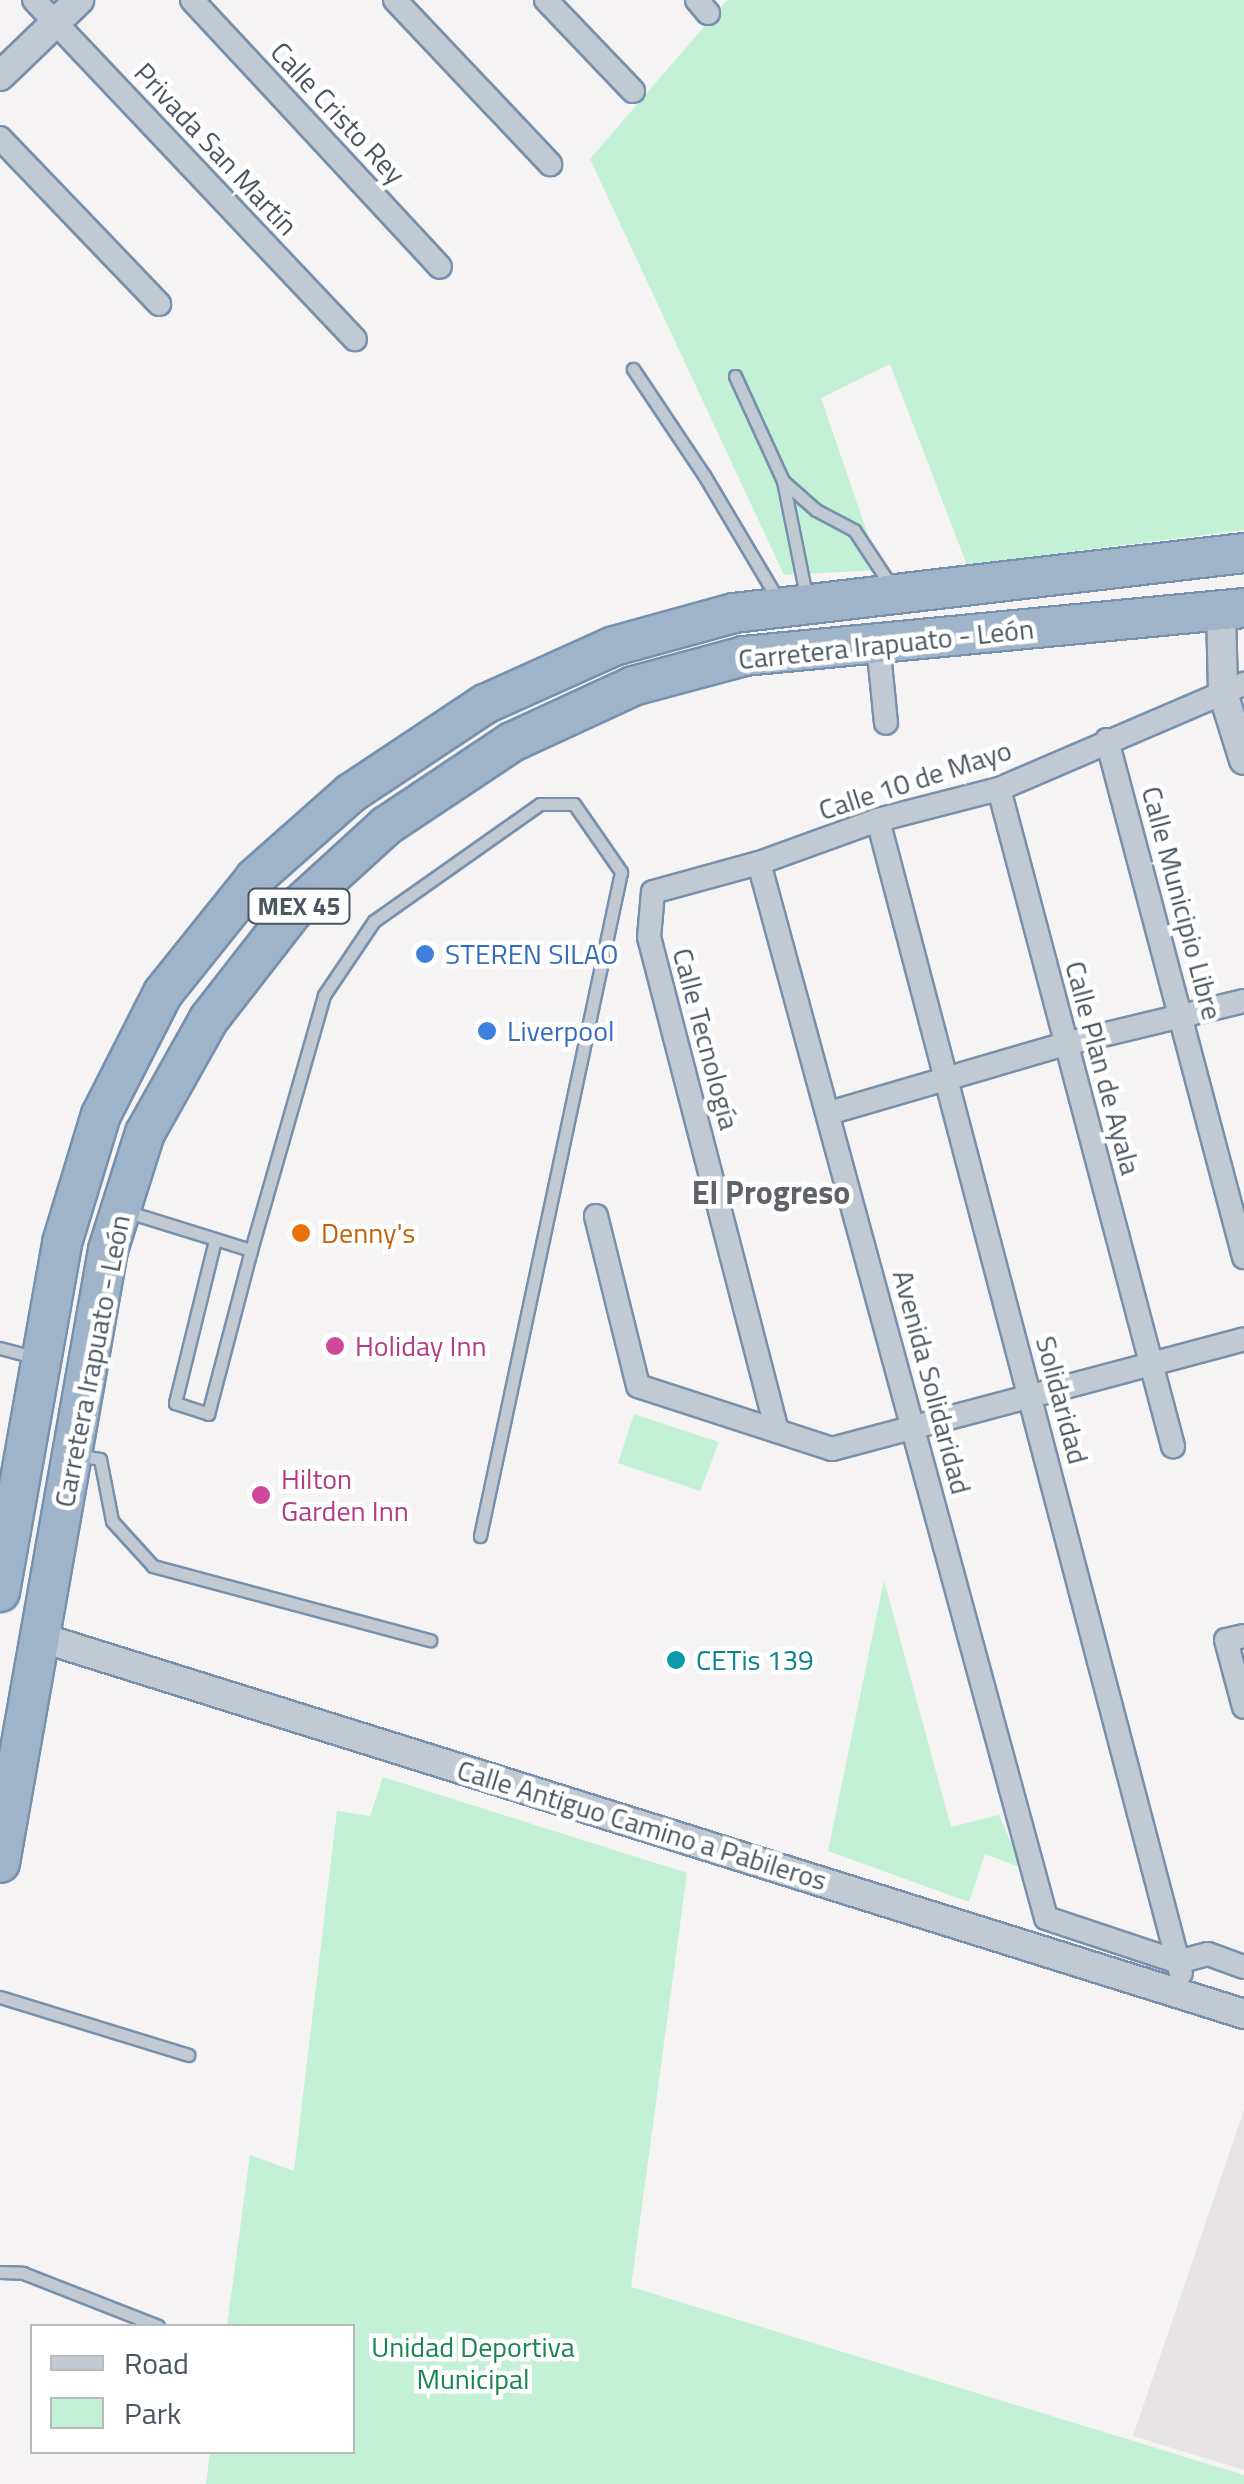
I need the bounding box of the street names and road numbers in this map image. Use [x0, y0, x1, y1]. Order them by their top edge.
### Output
street label: Calle Cristo Rey [264, 35, 412, 191]
street label: Privada San Martín [128, 56, 304, 242]
street label: Carretera Irapuato - León [737, 612, 1035, 676]
street label: Calle 10 de Mayo [814, 733, 1016, 827]
street label: Calle Municipio Libre [1135, 783, 1229, 1023]
road number: MEX 45 [246, 886, 352, 926]
street label: Calle Tecnología [666, 945, 746, 1133]
street label: Calle Plan de Ayala [1058, 957, 1148, 1179]
street label: Carretera Irapuato - León [47, 1212, 137, 1510]
street label: Avenida Solidaridad [886, 1266, 978, 1498]
street label: Solidaridad [1029, 1332, 1095, 1468]
street label: Calle Antiguo Camino a Pabileros [453, 1753, 831, 1897]

